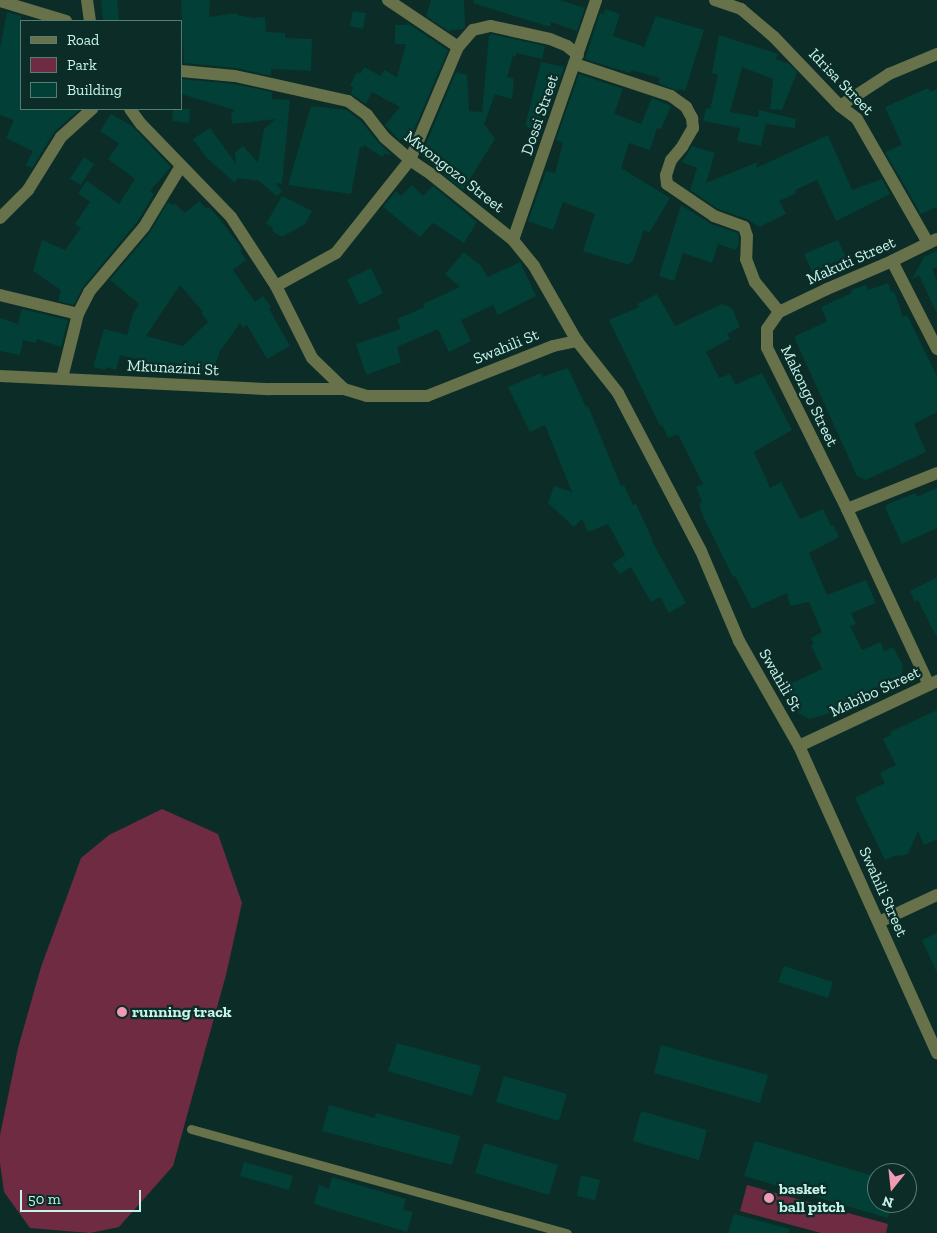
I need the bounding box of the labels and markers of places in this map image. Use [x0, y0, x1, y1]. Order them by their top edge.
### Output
place label: running track [132, 1002, 232, 1022]
marker: running track [116, 1006, 128, 1018]
place label: basket ball pitch [779, 1179, 845, 1217]
marker: basket ball pitch [763, 1192, 775, 1204]

